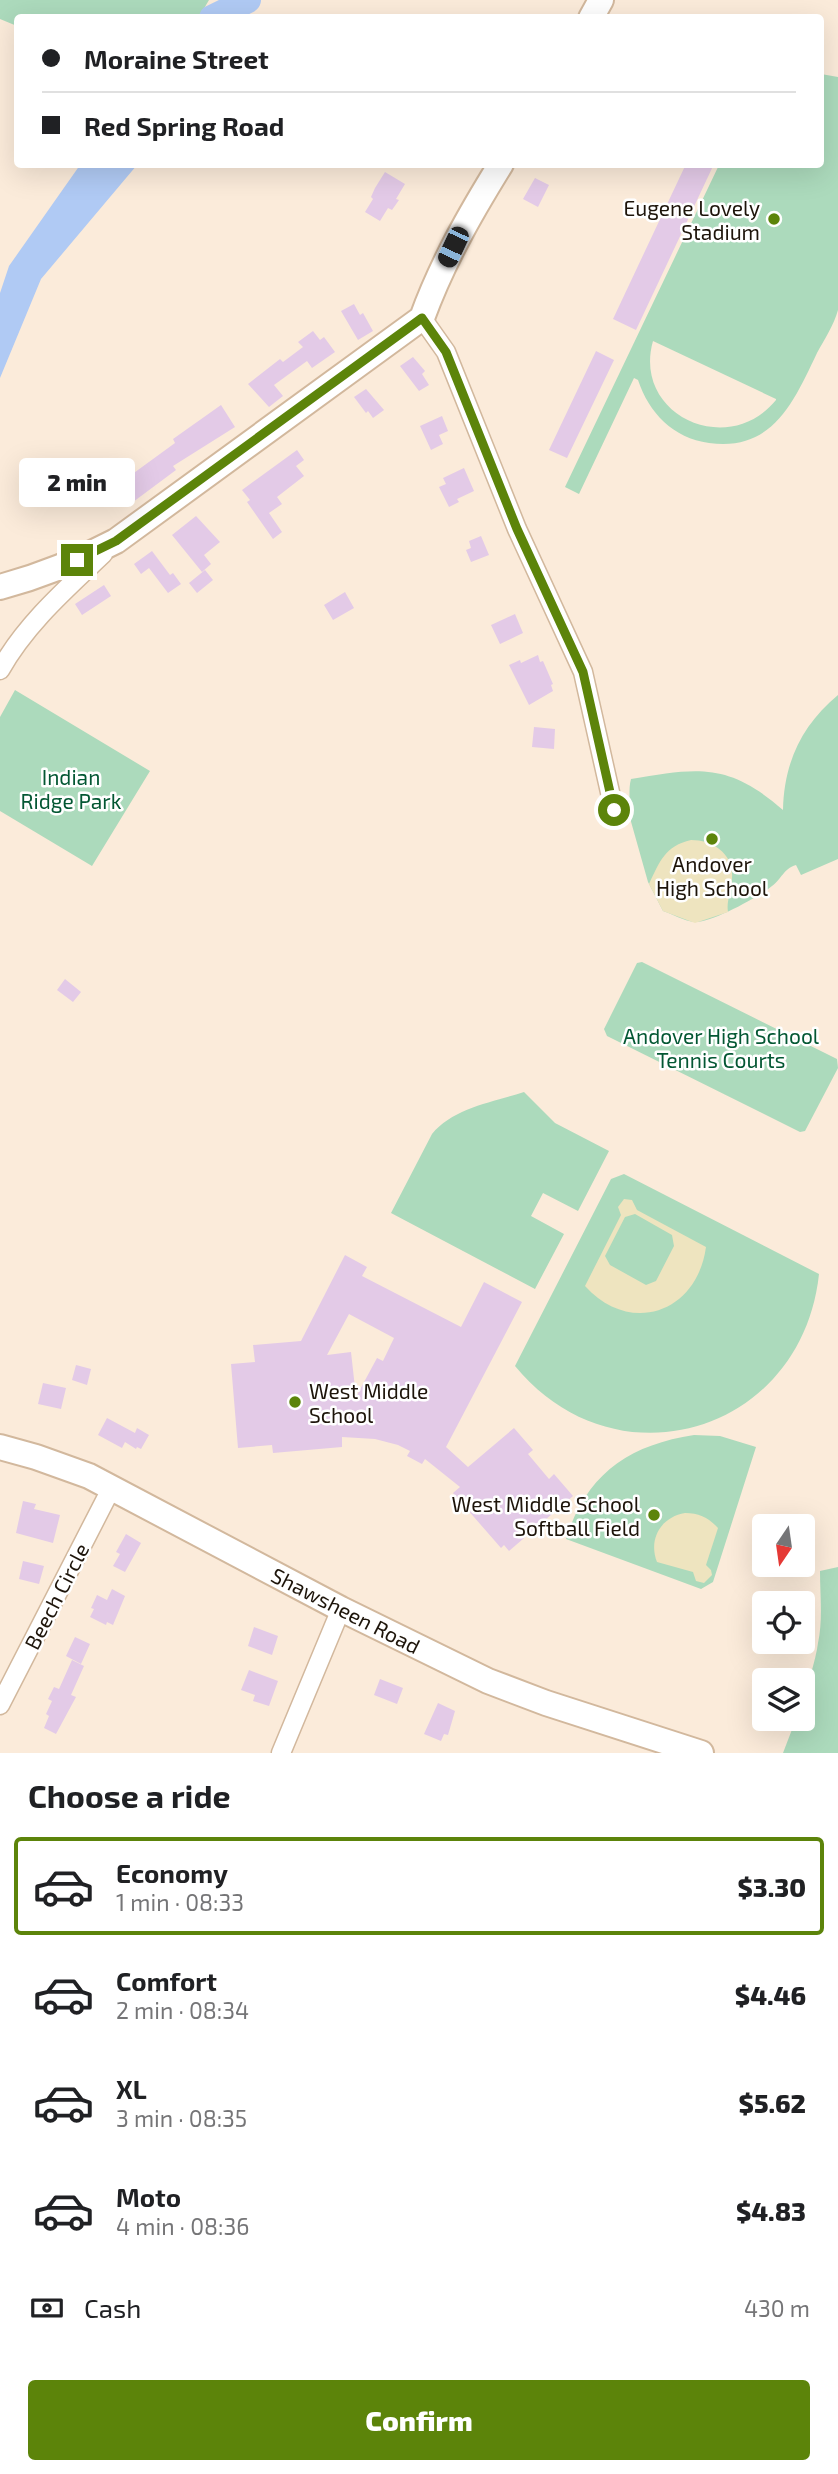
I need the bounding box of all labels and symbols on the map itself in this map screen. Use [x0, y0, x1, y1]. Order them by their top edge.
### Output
place label: Eugene Lovely Stadium [623, 195, 760, 244]
marker: Eugene Lovely Stadium [766, 211, 782, 227]
car [435, 224, 472, 270]
callout: 2 min [19, 458, 135, 508]
route end [61, 544, 93, 576]
park label: Indian Ridge Park [21, 764, 122, 813]
route start [598, 794, 630, 826]
marker: Andover High School [704, 831, 720, 847]
place label: Andover High School [656, 851, 769, 900]
park label: Andover High School Tennis Courts [623, 1023, 820, 1072]
place label: West Middle School [309, 1378, 428, 1427]
marker: West Middle School [287, 1394, 303, 1410]
place label: West Middle School Softball Field [452, 1491, 641, 1540]
marker: West Middle School Softball Field [646, 1507, 662, 1523]
north arrow [752, 1514, 816, 1577]
street label: Beech Circle [19, 1539, 93, 1653]
street label: Shawsheen Road [267, 1562, 425, 1658]

